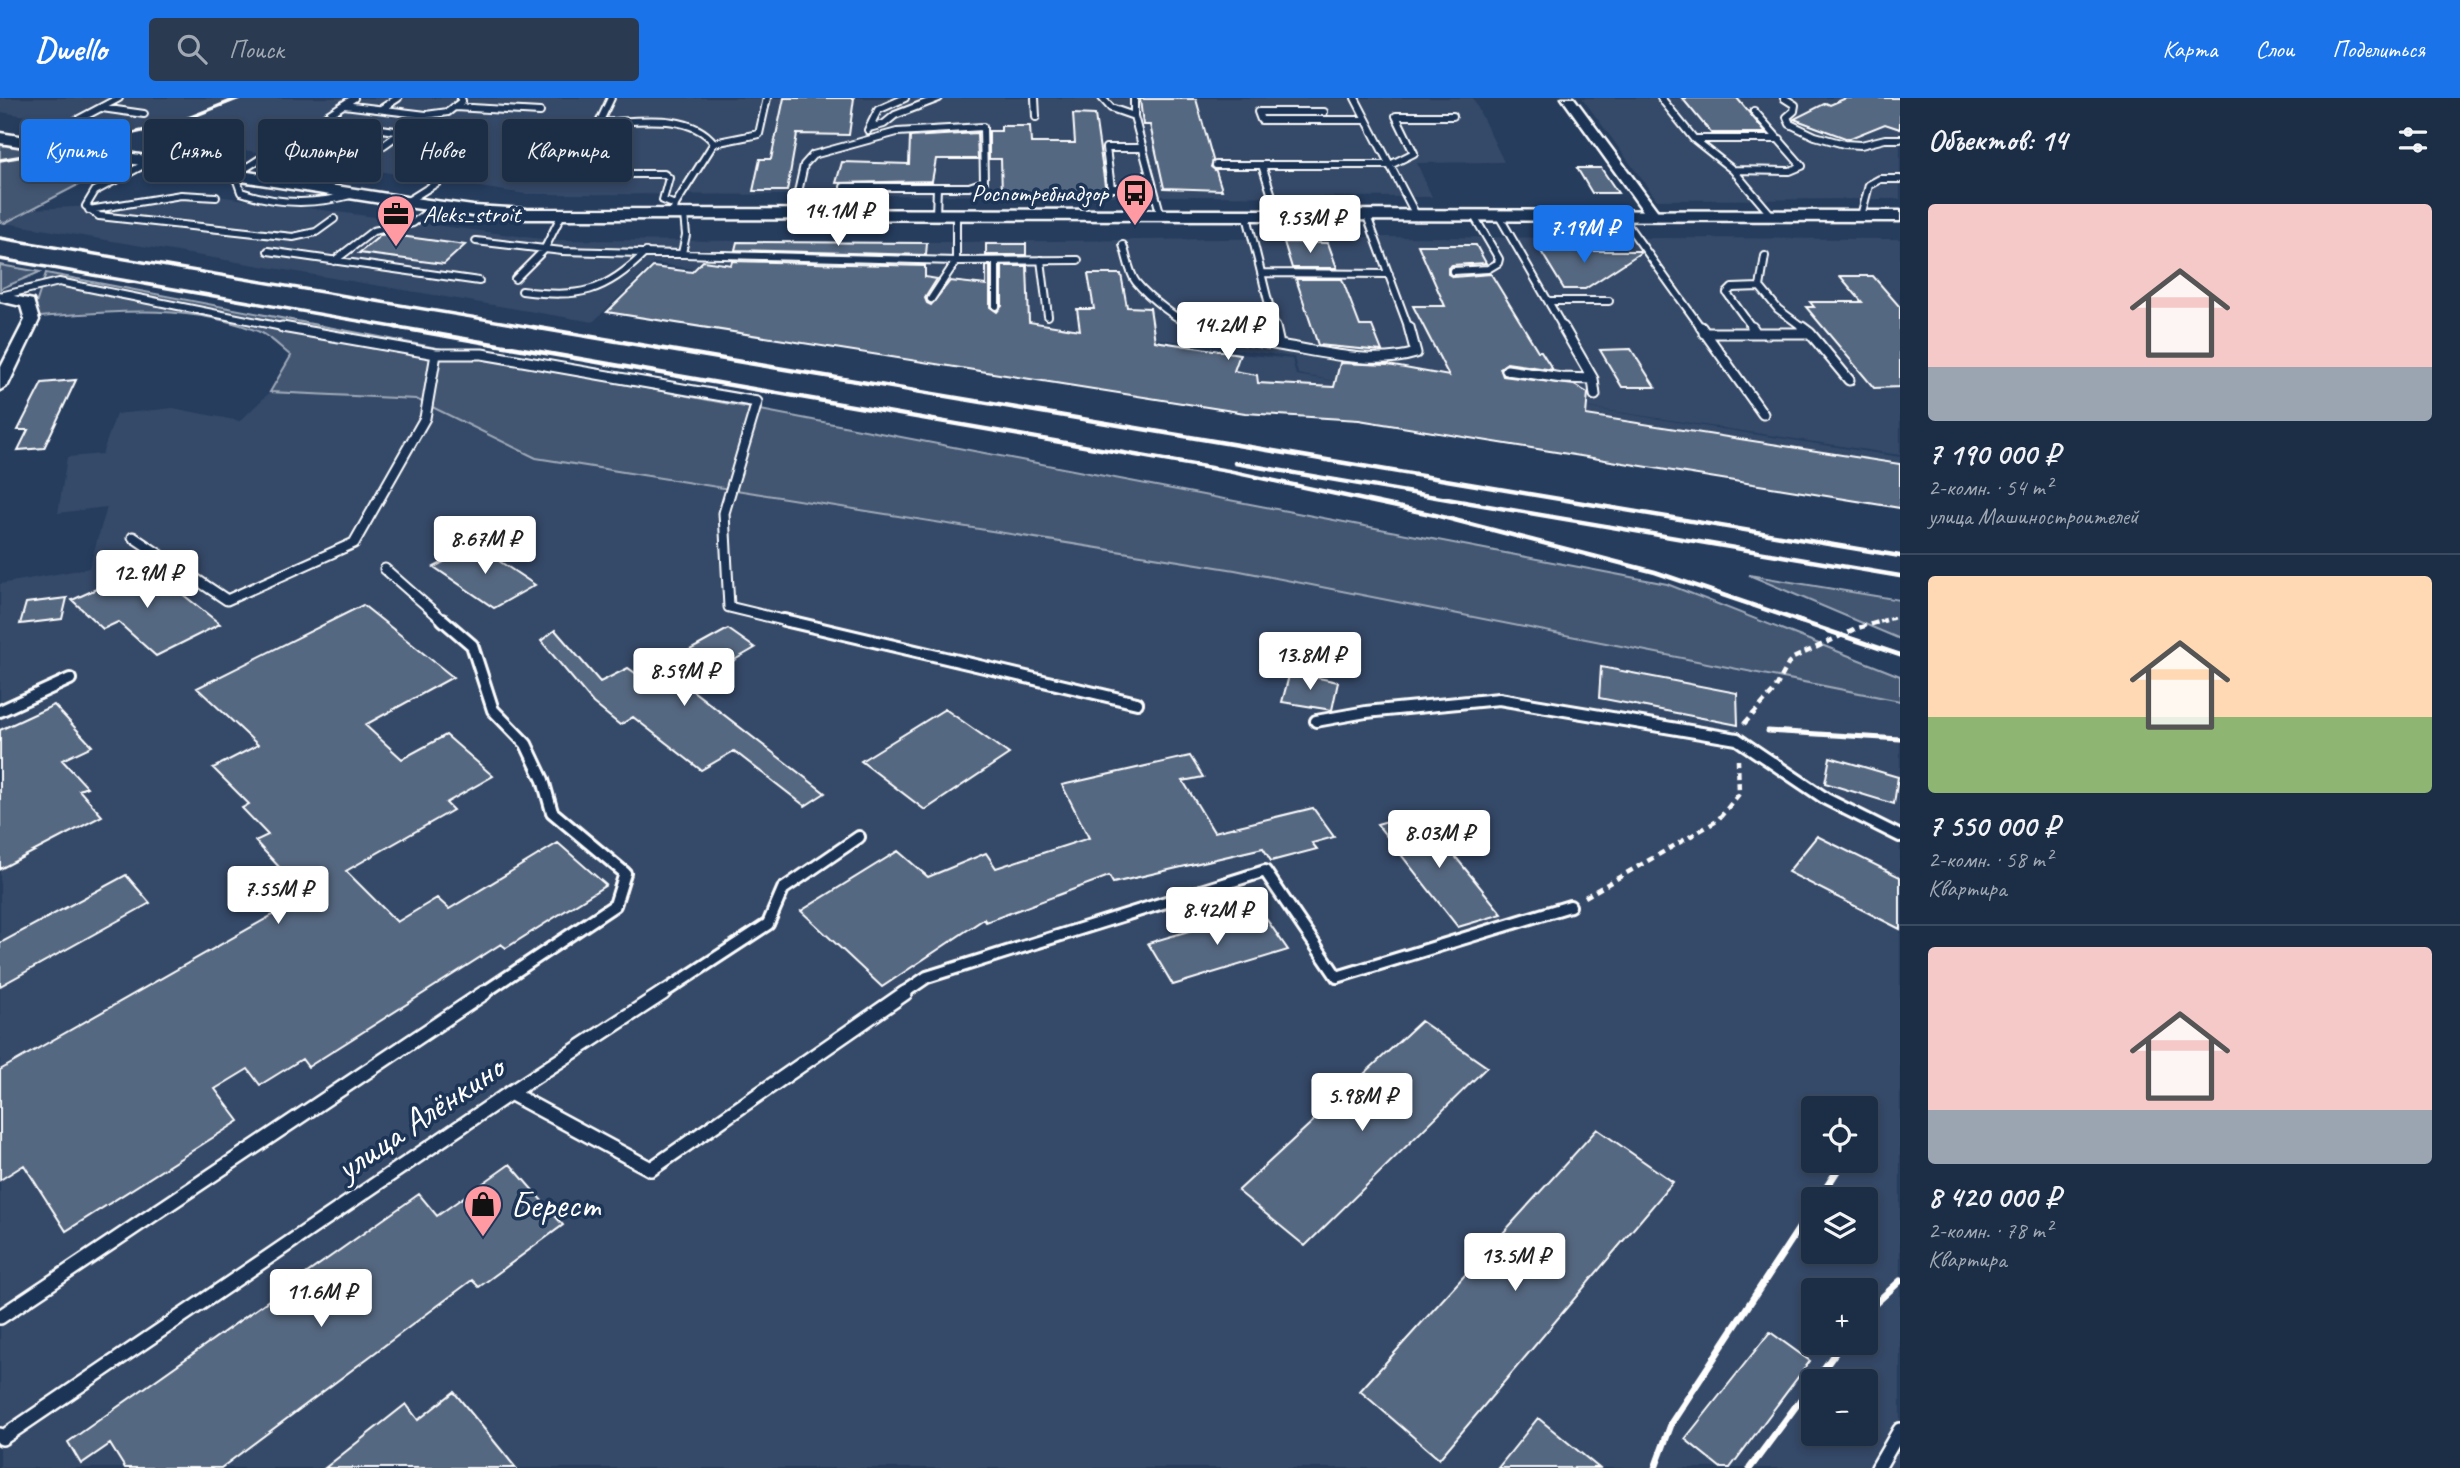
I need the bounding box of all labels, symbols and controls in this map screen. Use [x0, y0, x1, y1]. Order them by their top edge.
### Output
search box [149, 18, 639, 81]
text: Dwello [35, 28, 107, 70]
icon: search [173, 30, 211, 68]
text: Поиск [229, 33, 284, 66]
text: Карта [2163, 34, 2217, 64]
text: Слои [2255, 34, 2294, 64]
text: Поделиться [2332, 34, 2425, 64]
chip: Купить [21, 119, 130, 182]
chip: Снять [144, 119, 244, 182]
chip: Фильтры [258, 119, 381, 182]
chip: Новое [395, 119, 488, 182]
chip: Квартира [502, 119, 632, 182]
text: Объектов: 14 [1928, 121, 2067, 159]
icon: filters [2394, 121, 2432, 159]
bus stop icon: Роспотребнадзор [1114, 172, 1156, 227]
place label: Роспотребнадзор [971, 178, 1110, 208]
pin: 14.1M ₽ [773, 188, 903, 248]
office icon: Aleks_stroit [375, 193, 417, 248]
pin: 9.53M ₽ [1245, 195, 1375, 255]
text: 14.1M ₽ [803, 196, 873, 225]
place label: Aleks_stroit [423, 199, 522, 229]
text: 9.53M ₽ [1275, 203, 1345, 232]
pin: 7.19M ₽ [1519, 206, 1649, 265]
text: 7.19M ₽ [1549, 213, 1619, 242]
icon: home [2117, 250, 2243, 376]
pin: 14.2M ₽ [1163, 302, 1293, 362]
text: 14.2M ₽ [1193, 310, 1263, 339]
text: 7 190 000 ₽ [1928, 435, 2059, 473]
text: 2-комн. · 54 m² [1928, 473, 2052, 502]
text: улица Машиностроителей [1928, 502, 2138, 531]
pin: 8.67M ₽ [420, 517, 550, 576]
text: 8.67M ₽ [450, 524, 520, 553]
pin: 12.9M ₽ [82, 550, 212, 610]
text: 12.9M ₽ [112, 558, 182, 587]
icon: home [2117, 622, 2243, 748]
pin: 13.8M ₽ [1245, 632, 1375, 692]
text: 13.8M ₽ [1275, 640, 1345, 669]
pin: 8.59M ₽ [619, 648, 749, 708]
text: 8.59M ₽ [649, 656, 719, 685]
text: 7 550 000 ₽ [1928, 807, 2059, 845]
pin: 8.03M ₽ [1374, 810, 1504, 870]
text: 8.03M ₽ [1404, 818, 1474, 847]
text: 2-комн. · 58 m² [1928, 845, 2052, 874]
pin: 7.55M ₽ [213, 866, 343, 926]
text: 7.55M ₽ [244, 874, 313, 903]
text: Квартира [1928, 874, 2006, 903]
pin: 8.42M ₽ [1152, 888, 1282, 947]
text: 8.42M ₽ [1182, 895, 1252, 924]
icon: home [2117, 993, 2243, 1119]
street label: улица Алёнкино [324, 1042, 516, 1192]
pin: 5.98M ₽ [1297, 1074, 1427, 1133]
text: 5.98M ₽ [1327, 1081, 1397, 1110]
map controls [1801, 1096, 1878, 1446]
button: locate [1801, 1096, 1878, 1173]
text: 8 420 000 ₽ [1928, 1178, 2060, 1216]
place label: Берест [510, 1181, 602, 1228]
shop icon: Берест [462, 1183, 504, 1238]
button: layers [1801, 1187, 1878, 1264]
text: 2-комн. · 78 m² [1928, 1216, 2052, 1245]
pin: 13.5M ₽ [1450, 1234, 1580, 1293]
text: 13.5M ₽ [1480, 1241, 1550, 1270]
text: Квартира [1928, 1245, 2006, 1274]
pin: 11.6M ₽ [256, 1270, 386, 1329]
text: 11.6M ₽ [286, 1277, 356, 1306]
button: + [1801, 1278, 1878, 1355]
button: − [1801, 1369, 1878, 1446]

